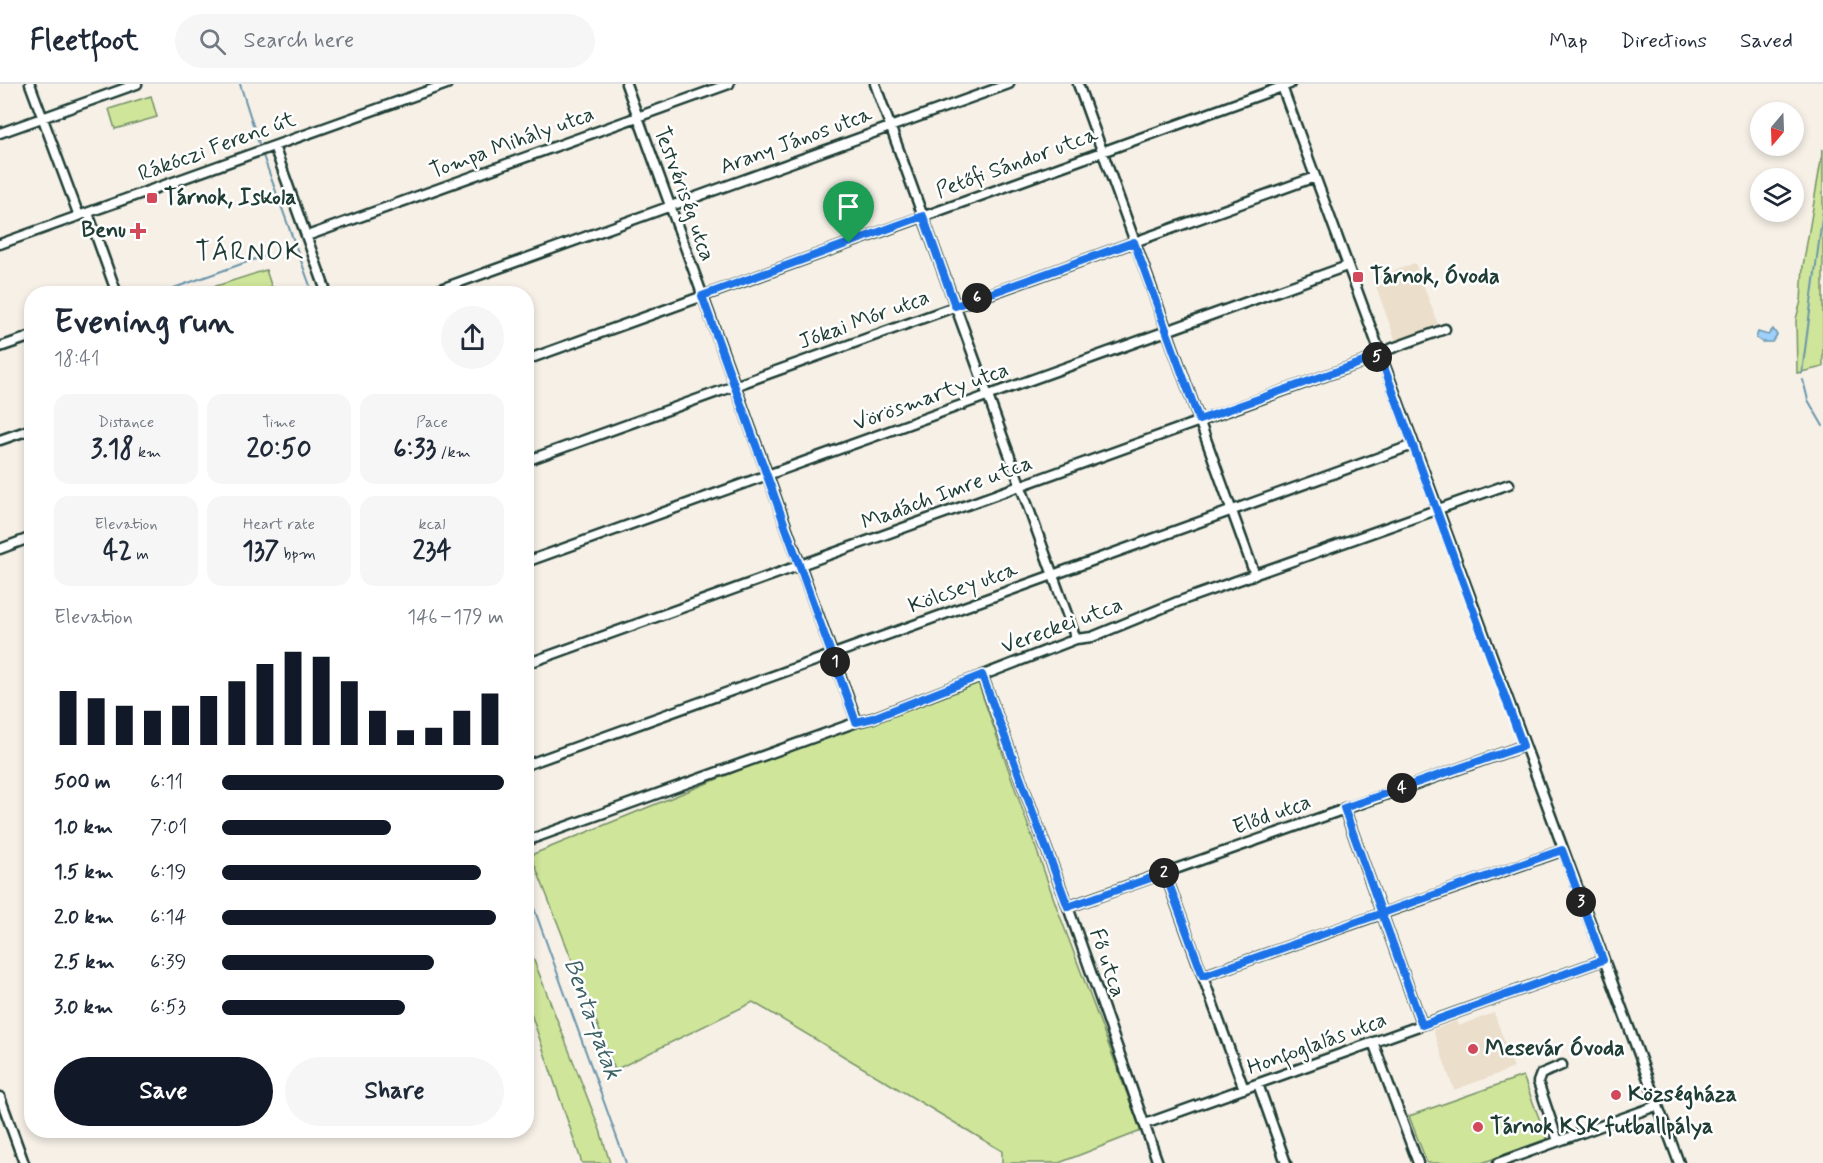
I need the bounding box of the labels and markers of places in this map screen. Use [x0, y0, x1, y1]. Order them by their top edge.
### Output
pin [823, 181, 874, 243]
place label: Tárnok, Iskola [164, 184, 297, 212]
marker: Tárnok, Iskola [145, 191, 159, 205]
place label: Benu [81, 217, 126, 245]
marker: Benu [131, 224, 145, 238]
place label: Tárnok, Óvoda [1370, 263, 1500, 291]
marker: Tárnok, Óvoda [1351, 270, 1365, 284]
pin: 6 [962, 283, 992, 313]
pin: 5 [1362, 342, 1392, 372]
pin: 1 [820, 647, 850, 677]
pin: 4 [1387, 773, 1417, 803]
pin: 2 [1149, 858, 1179, 888]
pin: 3 [1566, 887, 1596, 917]
place label: Mesevár Óvoda [1485, 1035, 1625, 1063]
marker: Mesevár Óvoda [1466, 1042, 1480, 1056]
place label: Községháza [1628, 1081, 1737, 1110]
marker: Községháza [1609, 1088, 1623, 1102]
place label: Tárnok KSK futballpálya [1490, 1113, 1713, 1141]
marker: Tárnok KSK futballpálya [1471, 1120, 1485, 1134]

